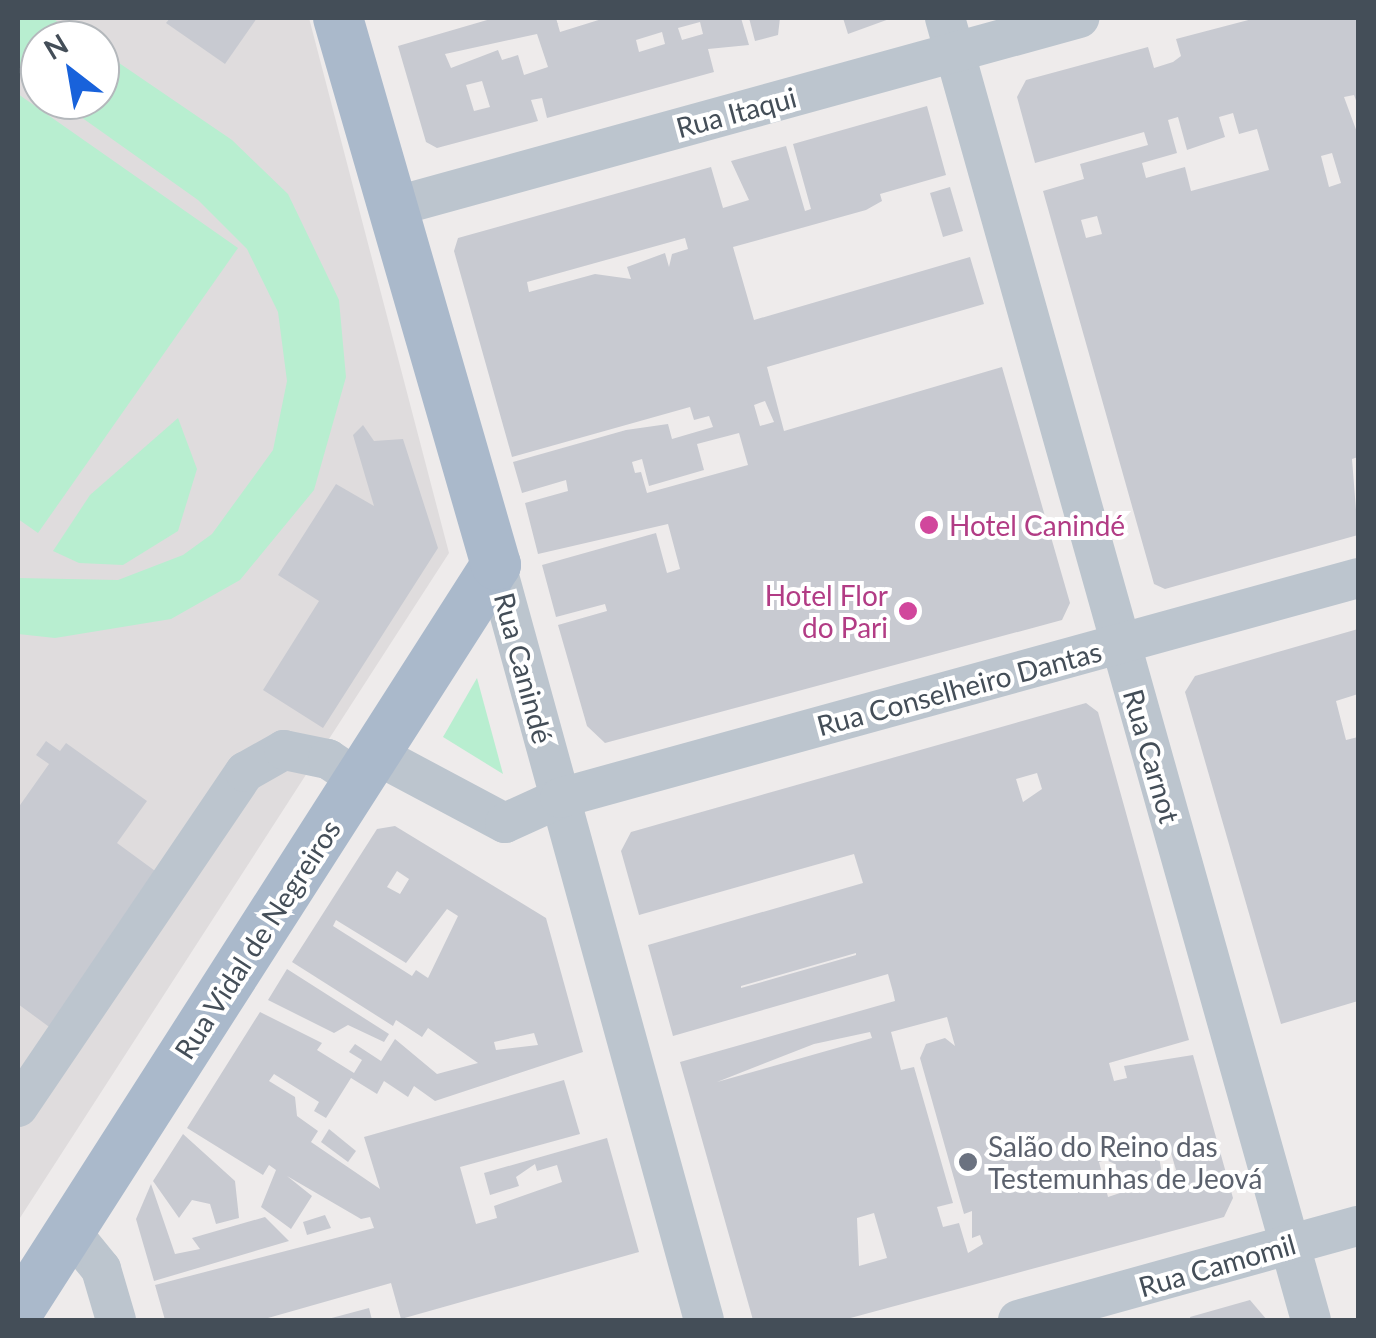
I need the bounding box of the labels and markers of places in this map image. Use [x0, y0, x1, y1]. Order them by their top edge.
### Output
place label: Hotel Canindé [949, 508, 1125, 542]
marker: Hotel Canindé [918, 514, 940, 536]
place label: Hotel Flor do Pari [765, 578, 888, 644]
marker: Hotel Flor do Pari [897, 600, 919, 622]
place label: Salão do Reino das Testemunhas de Jeová [988, 1129, 1263, 1195]
marker: Salão do Reino das Testemunhas de Jeová [957, 1151, 979, 1173]

